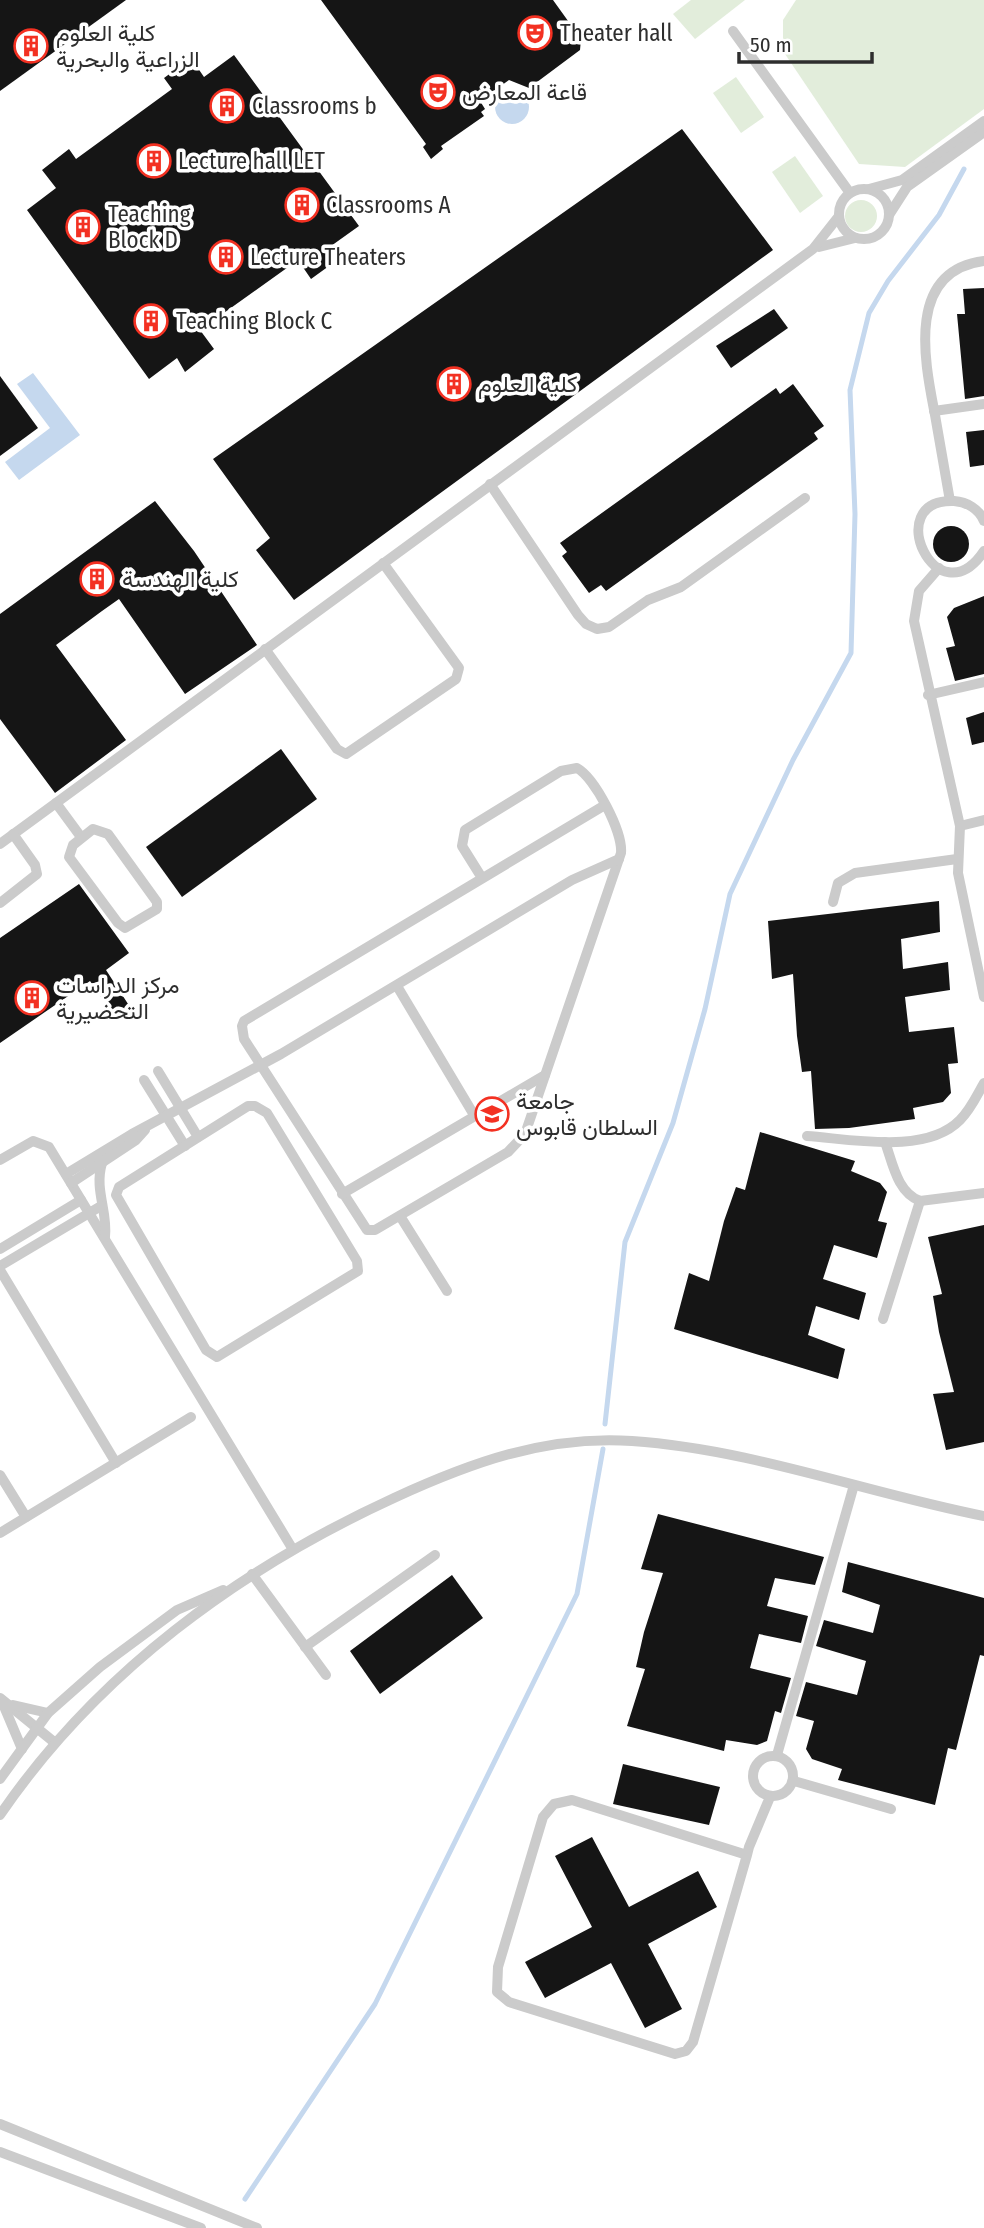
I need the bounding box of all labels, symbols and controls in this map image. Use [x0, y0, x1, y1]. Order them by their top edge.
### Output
theatre icon: Theater hall [516, 14, 554, 52]
place label: كلية العلوم الزراعية والبحرية [56, 19, 200, 74]
place label: Theater hall [560, 19, 672, 47]
scale bar [739, 21, 872, 65]
building icon: كلية العلوم الزراعية والبحرية [12, 27, 50, 65]
text: 50 m [750, 32, 792, 58]
theatre icon: قاعة المعارض [419, 73, 457, 111]
place label: قاعة المعارض [462, 78, 587, 107]
building icon: Classrooms b [208, 87, 246, 125]
place label: Classrooms b [252, 92, 377, 120]
building icon: Lecture hall LET [135, 142, 173, 180]
place label: Lecture hall LET [178, 147, 325, 175]
building icon: Classrooms A [283, 186, 321, 224]
place label: Classrooms A [326, 191, 451, 219]
place label: Teaching Block D [108, 200, 191, 254]
building icon: Teaching Block D [64, 208, 102, 246]
building icon: Lecture Theaters [207, 238, 245, 276]
place label: Lecture Theaters [250, 243, 406, 271]
building icon: Teaching Block C [132, 302, 170, 340]
place label: Teaching Block C [176, 307, 333, 335]
building icon: كلية العلوم [435, 365, 473, 403]
place label: كلية العلوم [478, 370, 578, 399]
building icon: كلية الهندسة [78, 560, 116, 598]
place label: كلية الهندسة [122, 565, 239, 594]
place label: مركز الدراسات التحضيرية [56, 971, 180, 1026]
building icon: مركز الدراسات التحضيرية [13, 979, 51, 1017]
place label: جامعة السلطان قابوس [516, 1087, 658, 1142]
school or university icon: جامعة السلطان قابوس [473, 1095, 511, 1133]

